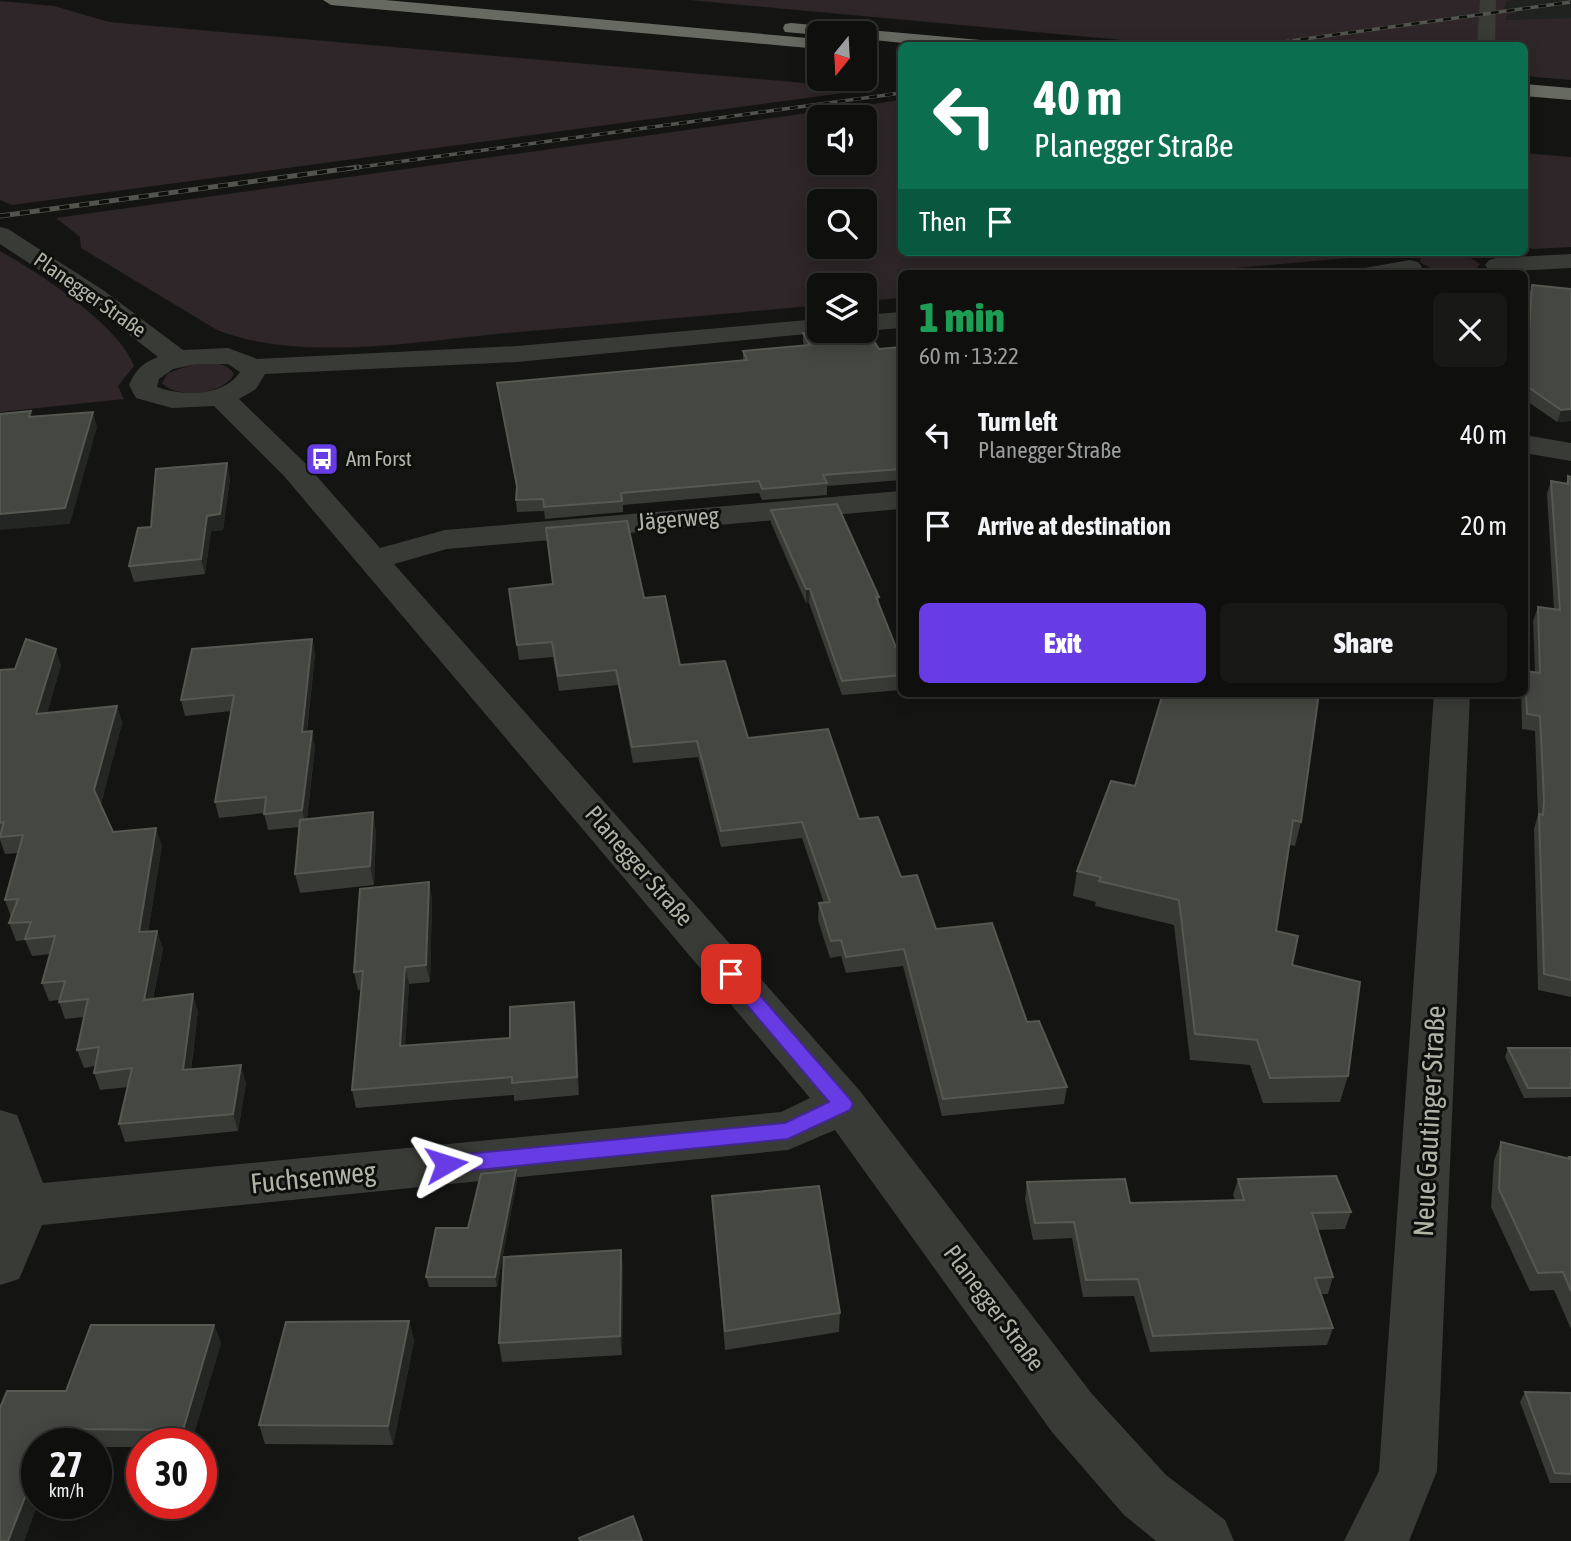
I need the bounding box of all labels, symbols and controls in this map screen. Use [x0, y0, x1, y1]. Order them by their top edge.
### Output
north arrow [807, 21, 877, 91]
map controls [807, 21, 877, 343]
text: 40 m [1034, 69, 1122, 125]
icon: left [919, 70, 1010, 161]
button: sound [807, 105, 877, 175]
text: Planegger Straße [1034, 127, 1234, 164]
button: search [807, 189, 877, 259]
icon: arrive [981, 203, 1019, 241]
text: Then [919, 207, 967, 237]
street label: Planegger Straße [30, 247, 151, 342]
button: layers [807, 273, 877, 343]
text: 1 min [919, 293, 1005, 341]
button: close [1433, 293, 1507, 367]
text: 60 m · 13:22 [919, 343, 1019, 369]
text: Turn left [978, 407, 1058, 437]
icon: left [919, 416, 957, 454]
text: 40 m [1460, 420, 1507, 450]
text: Planegger Straße [978, 437, 1121, 463]
bus stop icon: Am Forst [303, 440, 341, 478]
place label: Am Forst [346, 446, 412, 470]
street label: Jägerweg [636, 501, 721, 536]
icon: arrive [919, 507, 957, 545]
text: Arrive at destination [978, 511, 1171, 541]
text: 20 m [1460, 511, 1507, 541]
button: Exit [919, 603, 1206, 683]
button: Share [1220, 603, 1507, 683]
street label: Planegger Straße [580, 800, 699, 931]
pin [701, 944, 761, 1004]
icon: arrive [712, 955, 750, 993]
street label: Neue Gautinger Straße [1407, 1005, 1451, 1237]
position arrow [409, 1127, 483, 1201]
street label: Fuchsenweg [249, 1155, 377, 1199]
street label: Planegger Straße [939, 1240, 1050, 1376]
speed limit sign: 30 [126, 1428, 217, 1519]
text: 27 [50, 1444, 83, 1484]
text: km/h [49, 1480, 84, 1501]

